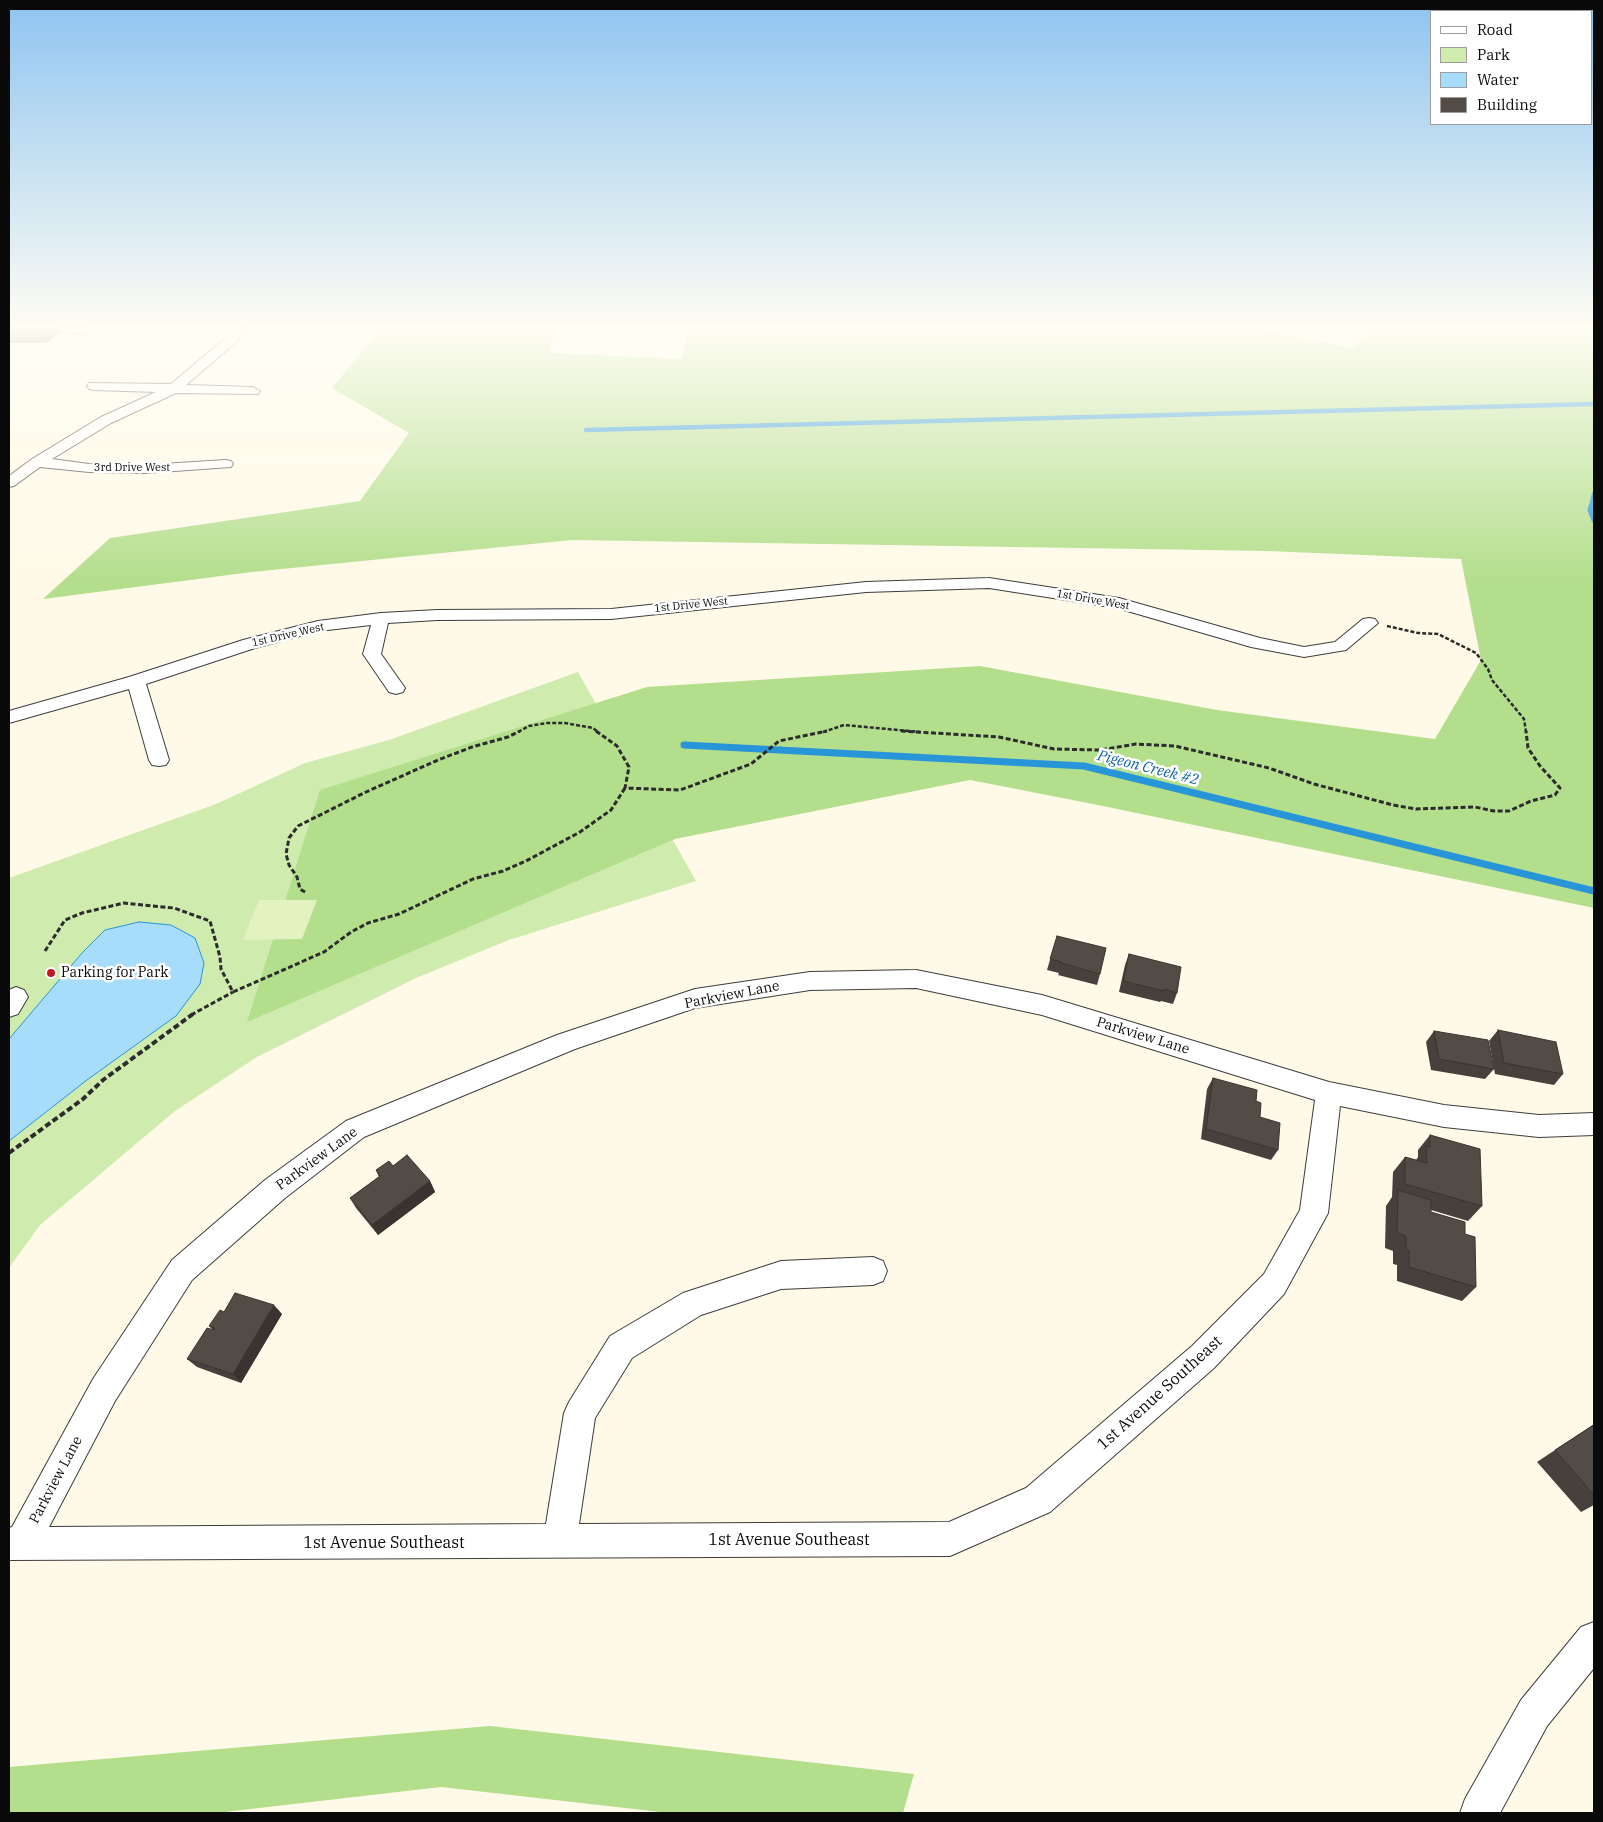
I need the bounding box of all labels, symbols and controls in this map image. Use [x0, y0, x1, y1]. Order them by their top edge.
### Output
legend [1430, 10, 1593, 125]
text: Road [1477, 20, 1513, 39]
text: Park [1477, 45, 1510, 64]
text: Water [1477, 70, 1519, 89]
text: Building [1477, 95, 1537, 114]
street label: 3rd Drive West [94, 461, 170, 475]
street label: 1st Drive West [1055, 587, 1131, 613]
street label: 1st Drive West [654, 595, 728, 615]
street label: 1st Drive West [251, 620, 325, 650]
water label: Pigeon Creek #2 [1096, 747, 1200, 789]
place label: Parking for Park [61, 965, 168, 981]
marker: Parking for Park [45, 967, 57, 979]
street label: Parkview Lane [683, 978, 781, 1012]
street label: Parkview Lane [1094, 1014, 1192, 1058]
street label: Parkview Lane [273, 1124, 361, 1194]
street label: 1st Avenue Southeast [1094, 1332, 1226, 1454]
street label: Parkview Lane [26, 1433, 86, 1527]
street label: 1st Avenue Southeast [708, 1530, 870, 1550]
street label: 1st Avenue Southeast [303, 1533, 465, 1553]

